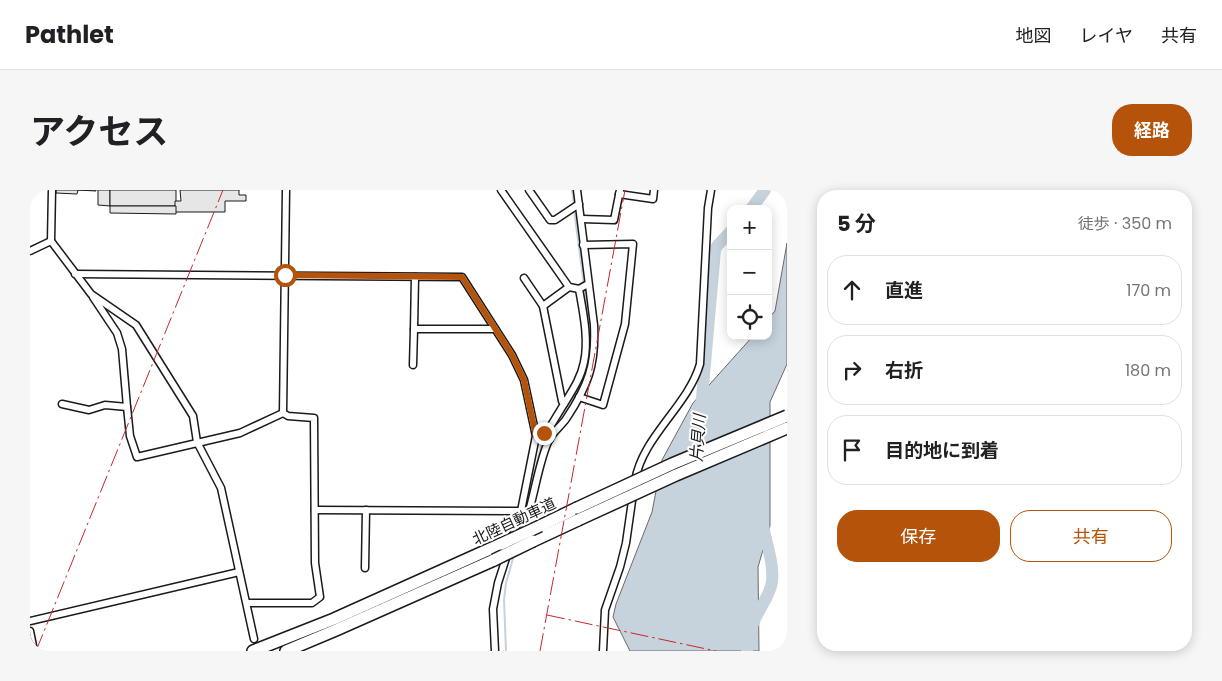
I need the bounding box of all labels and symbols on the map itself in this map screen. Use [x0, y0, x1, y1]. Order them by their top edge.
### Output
route start [274, 264, 297, 287]
water label: 片貝川 [685, 411, 711, 463]
route end [533, 422, 556, 445]
street label: 北陸自動車道 [469, 492, 559, 550]

